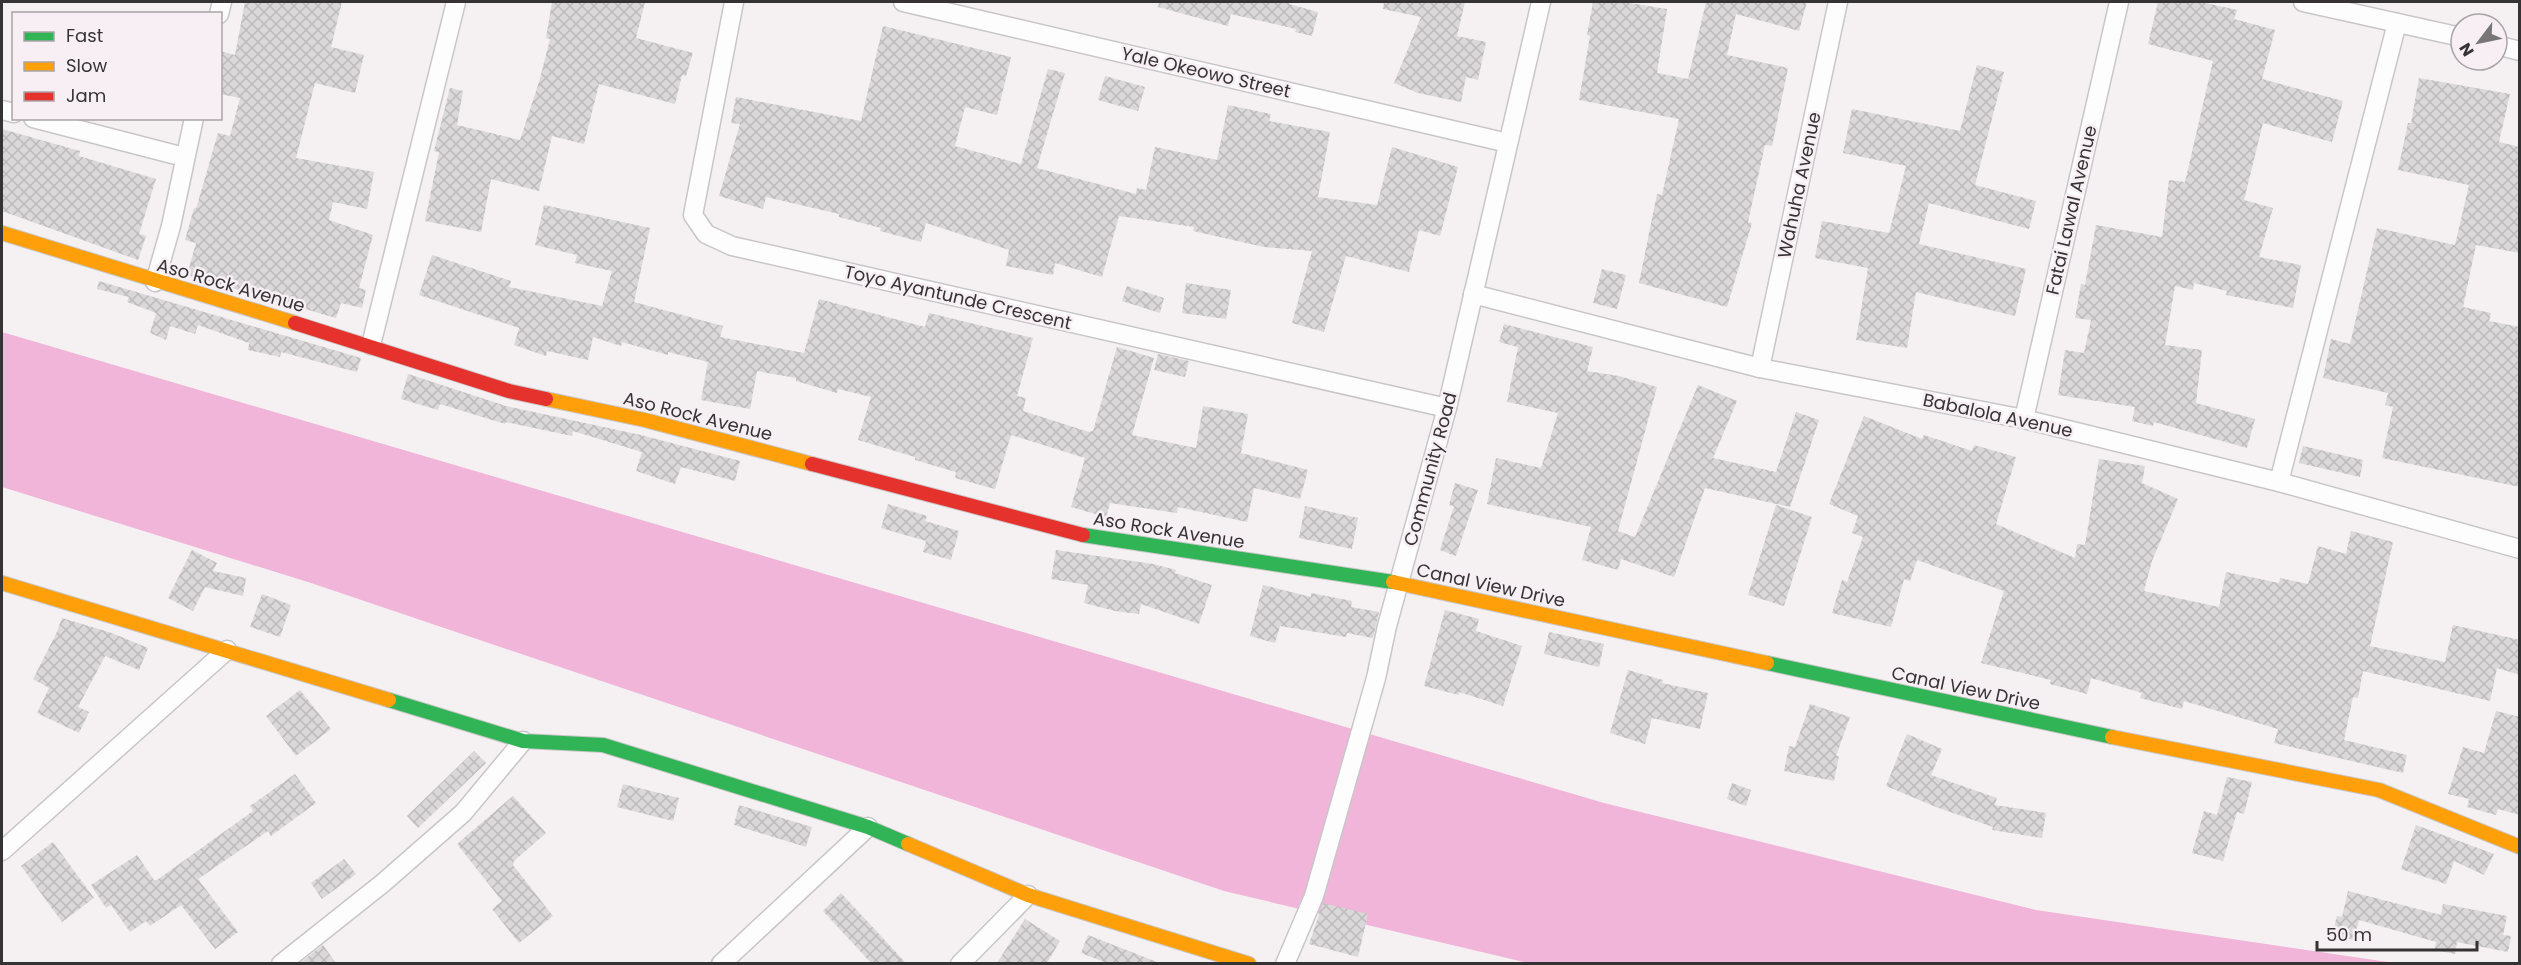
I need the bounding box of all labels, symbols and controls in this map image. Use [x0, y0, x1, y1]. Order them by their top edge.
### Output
legend [12, 12, 222, 120]
north arrow [2449, 12, 2509, 72]
text: Fast [66, 23, 103, 48]
text: N [2454, 38, 2480, 61]
street label: Yale Okeowo Street [1119, 40, 1293, 104]
text: Slow [66, 53, 108, 78]
text: Jam [66, 83, 106, 108]
street label: Wahuha Avenue [1771, 110, 1827, 260]
street label: Fatai Lawal Avenue [2039, 123, 2103, 297]
street label: Aso Rock Avenue [154, 252, 308, 318]
street label: Toyo Ayantunde Crescent [842, 259, 1074, 335]
street label: Aso Rock Avenue [621, 385, 775, 447]
street label: Babalola Avenue [1921, 387, 2075, 443]
street label: Community Road [1397, 389, 1463, 549]
street label: Aso Rock Avenue [1092, 506, 1246, 554]
street label: Canal View Drive [1414, 557, 1568, 613]
street label: Canal View Drive [1889, 660, 2043, 716]
scale bar [2317, 914, 2478, 952]
text: 50 m [2326, 922, 2372, 947]

